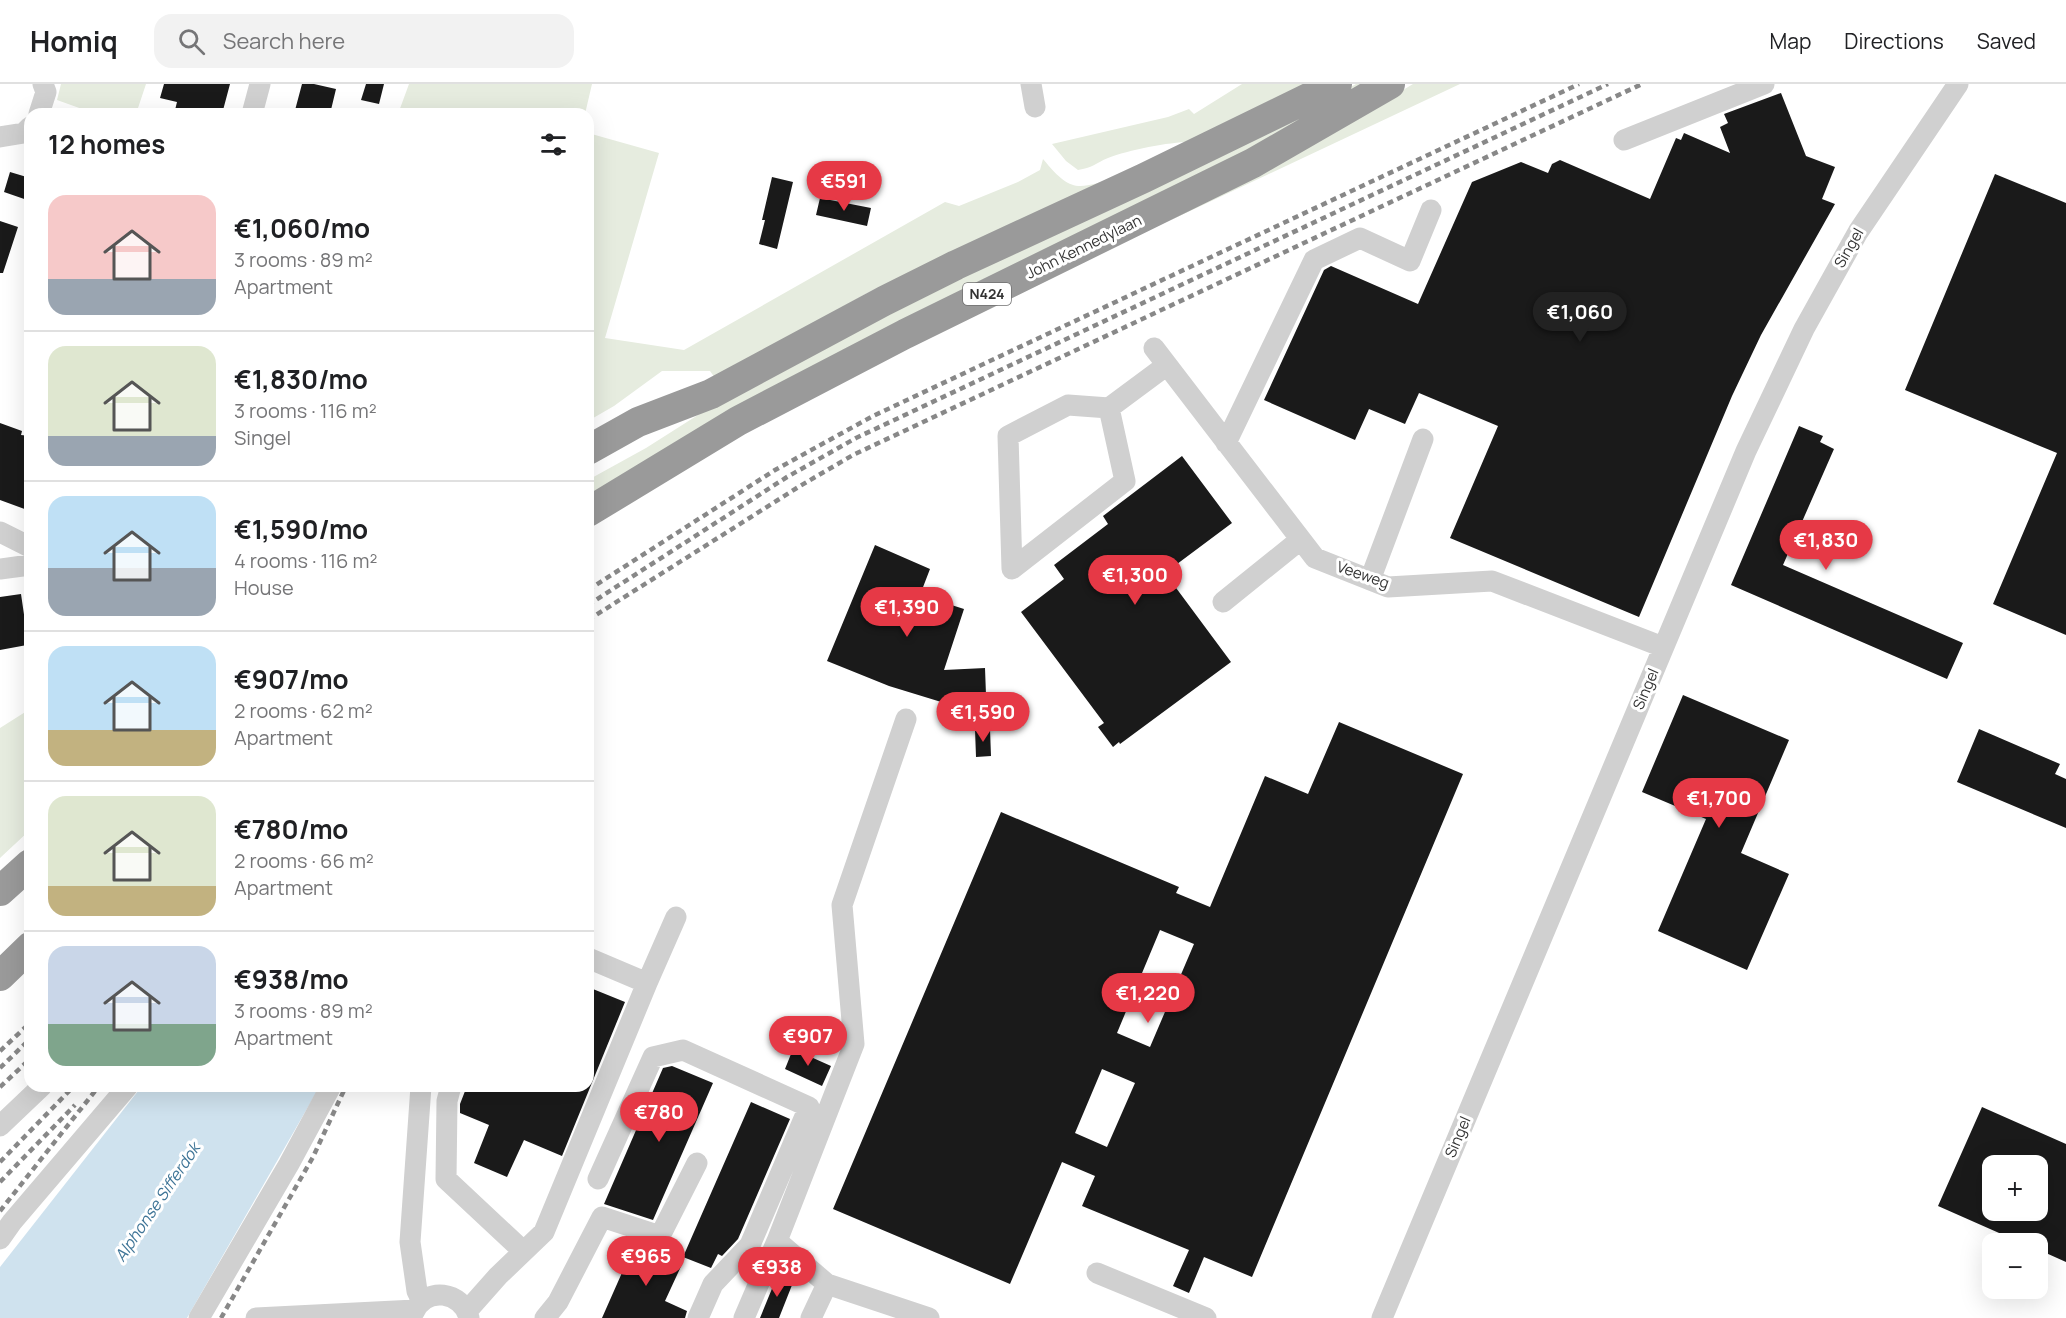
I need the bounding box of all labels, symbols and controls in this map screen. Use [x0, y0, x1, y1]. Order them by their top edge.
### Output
search box [154, 14, 574, 68]
text: Homiq [30, 22, 118, 60]
icon: search [175, 25, 208, 58]
text: Search here [223, 26, 345, 56]
text: Map [1770, 27, 1811, 55]
text: Directions [1844, 27, 1944, 55]
text: Saved [1977, 27, 2036, 55]
text: 12 homes [48, 126, 165, 162]
icon: filters [537, 128, 570, 161]
pin: €591 [808, 161, 880, 212]
text: €591 [821, 167, 867, 194]
street label: John Kennedylaan [1023, 209, 1145, 284]
text: €1,060/mo [234, 210, 370, 246]
icon: home [96, 219, 168, 291]
street label: Singel [1829, 224, 1868, 272]
text: 3 rooms · 89 m² [234, 246, 373, 273]
text: Apartment [234, 273, 333, 300]
road number: N424 [963, 283, 1011, 305]
pin: €1,060 [1531, 292, 1629, 343]
text: €1,060 [1547, 298, 1613, 325]
text: €1,830/mo [234, 361, 368, 397]
icon: home [96, 370, 168, 442]
text: 3 rooms · 116 m² [234, 397, 377, 424]
text: Singel [234, 424, 291, 451]
text: €1,590/mo [234, 511, 368, 547]
icon: home [96, 520, 168, 592]
pin: €1,830 [1777, 520, 1875, 571]
text: €1,830 [1794, 526, 1858, 553]
text: 4 rooms · 116 m² [234, 547, 377, 574]
pin: €1,300 [1086, 555, 1184, 606]
street label: Veeweg [1334, 556, 1392, 593]
text: €1,300 [1102, 561, 1168, 588]
text: House [234, 574, 294, 601]
pin: €1,390 [858, 587, 956, 638]
text: €1,390 [875, 593, 939, 620]
text: €907/mo [234, 661, 349, 697]
street label: Singel [1628, 665, 1664, 713]
icon: home [96, 670, 168, 742]
pin: €1,590 [934, 692, 1032, 743]
text: 2 rooms · 62 m² [234, 697, 373, 724]
text: €1,590 [951, 698, 1016, 725]
text: Apartment [234, 724, 333, 751]
pin: €1,700 [1670, 778, 1768, 829]
text: €1,700 [1687, 784, 1751, 811]
text: €780/mo [234, 811, 348, 847]
icon: home [96, 820, 168, 892]
text: 2 rooms · 66 m² [234, 847, 374, 874]
text: Apartment [234, 874, 333, 901]
text: €938/mo [234, 961, 349, 997]
icon: home [96, 970, 168, 1042]
pin: €1,220 [1099, 973, 1197, 1024]
text: €1,220 [1116, 979, 1180, 1006]
text: 3 rooms · 89 m² [234, 997, 373, 1024]
pin: €907 [772, 1016, 844, 1067]
text: €907 [783, 1022, 833, 1049]
text: Apartment [234, 1024, 333, 1051]
pin: €780 [623, 1092, 695, 1143]
text: €780 [634, 1098, 684, 1125]
street label: Singel [1440, 1113, 1476, 1161]
water label: Alphonse Sifferdok [109, 1137, 206, 1266]
map controls [1982, 1155, 2048, 1299]
button: + [1982, 1155, 2048, 1221]
button: − [1982, 1233, 2048, 1299]
pin: €965 [610, 1236, 682, 1287]
text: €965 [621, 1242, 671, 1269]
pin: €938 [741, 1247, 813, 1298]
text: €938 [752, 1253, 802, 1280]

